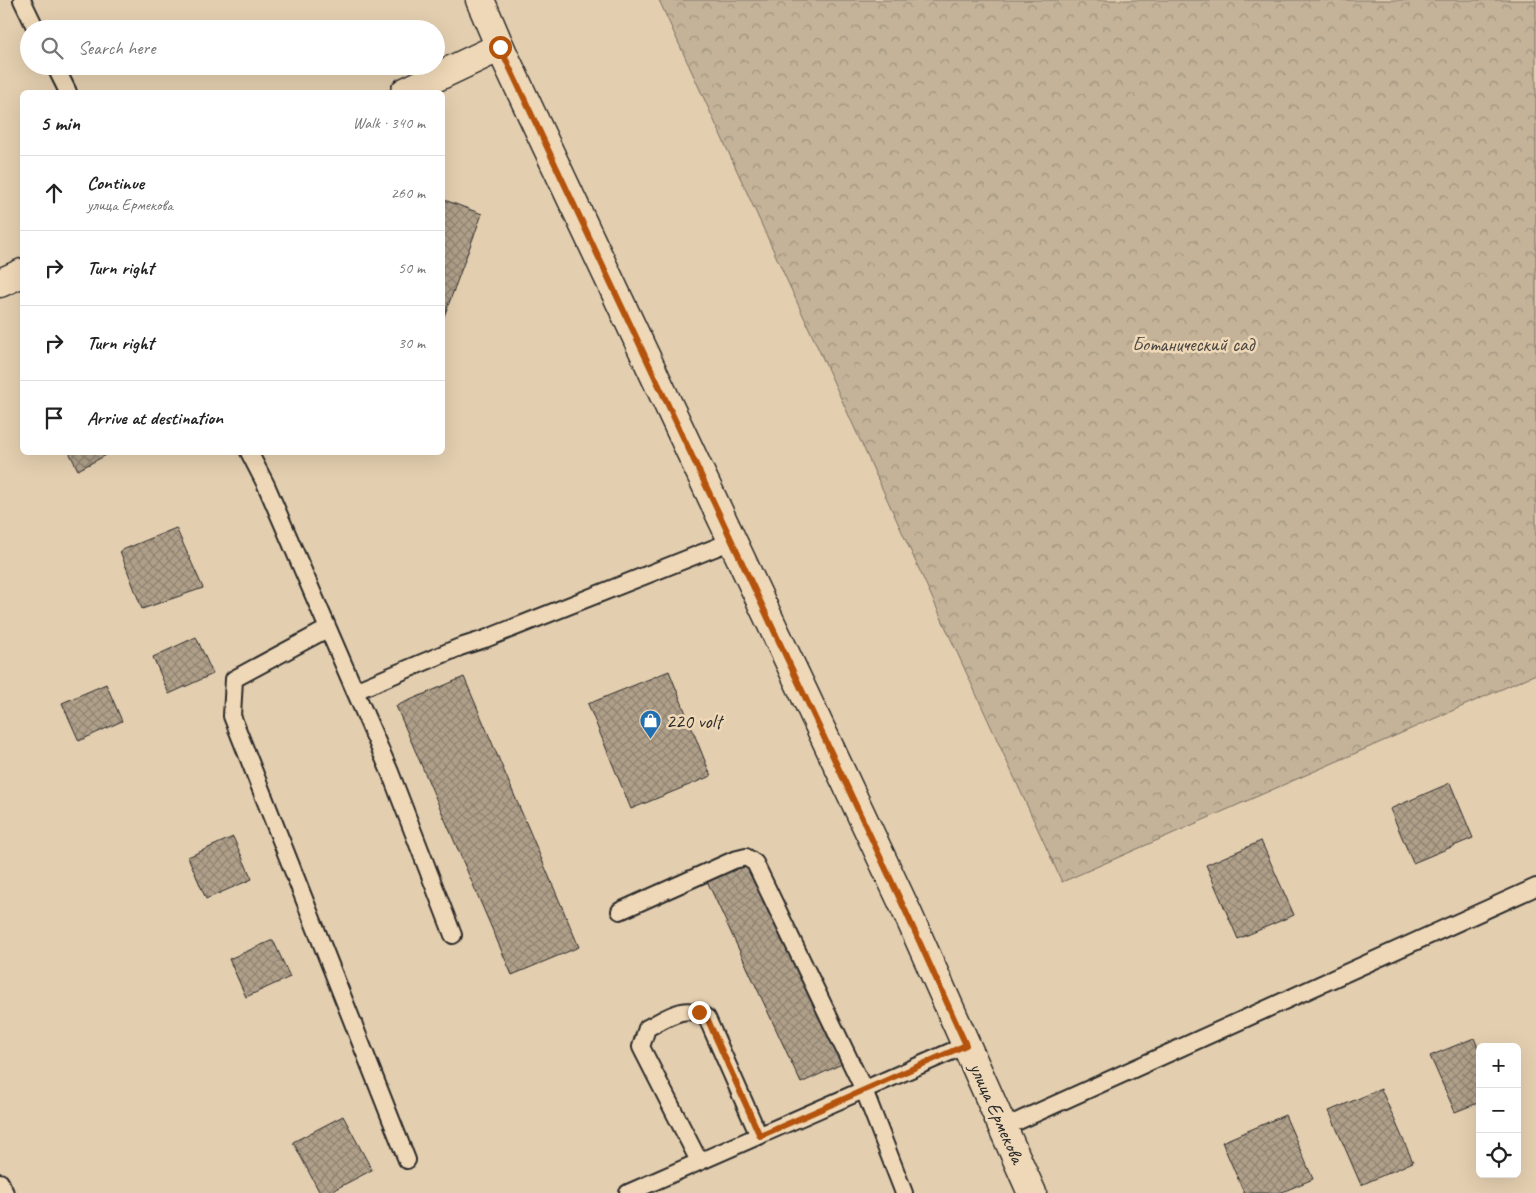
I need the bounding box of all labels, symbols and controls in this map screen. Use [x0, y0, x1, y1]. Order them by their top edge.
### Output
search box [20, 20, 445, 75]
icon: search [38, 34, 66, 62]
text: Search here [78, 36, 155, 60]
route start [489, 36, 512, 59]
text: 5 min [40, 110, 80, 136]
text: Walk · 340 m [353, 113, 425, 133]
text: Continue [87, 171, 144, 195]
icon: ahead [40, 179, 68, 207]
text: 260 m [391, 183, 425, 203]
text: улица Ермекова [87, 195, 173, 215]
icon: right [40, 254, 68, 282]
text: Turn right [87, 256, 154, 280]
text: 50 m [398, 258, 425, 278]
icon: right [40, 329, 68, 357]
text: Turn right [87, 331, 154, 355]
park label: Ботанический сад [1132, 332, 1256, 357]
text: 30 m [398, 333, 425, 353]
icon: arrive [40, 404, 68, 432]
text: Arrive at destination [87, 406, 223, 430]
shop icon: 220 volt [638, 709, 662, 740]
place label: 220 volt [666, 709, 725, 734]
route end [688, 1001, 711, 1024]
map controls [1476, 1043, 1521, 1178]
button: + [1476, 1043, 1521, 1088]
street label: улица Ермекова [963, 1058, 1031, 1169]
button: − [1476, 1088, 1521, 1133]
button: locate [1476, 1133, 1521, 1178]

